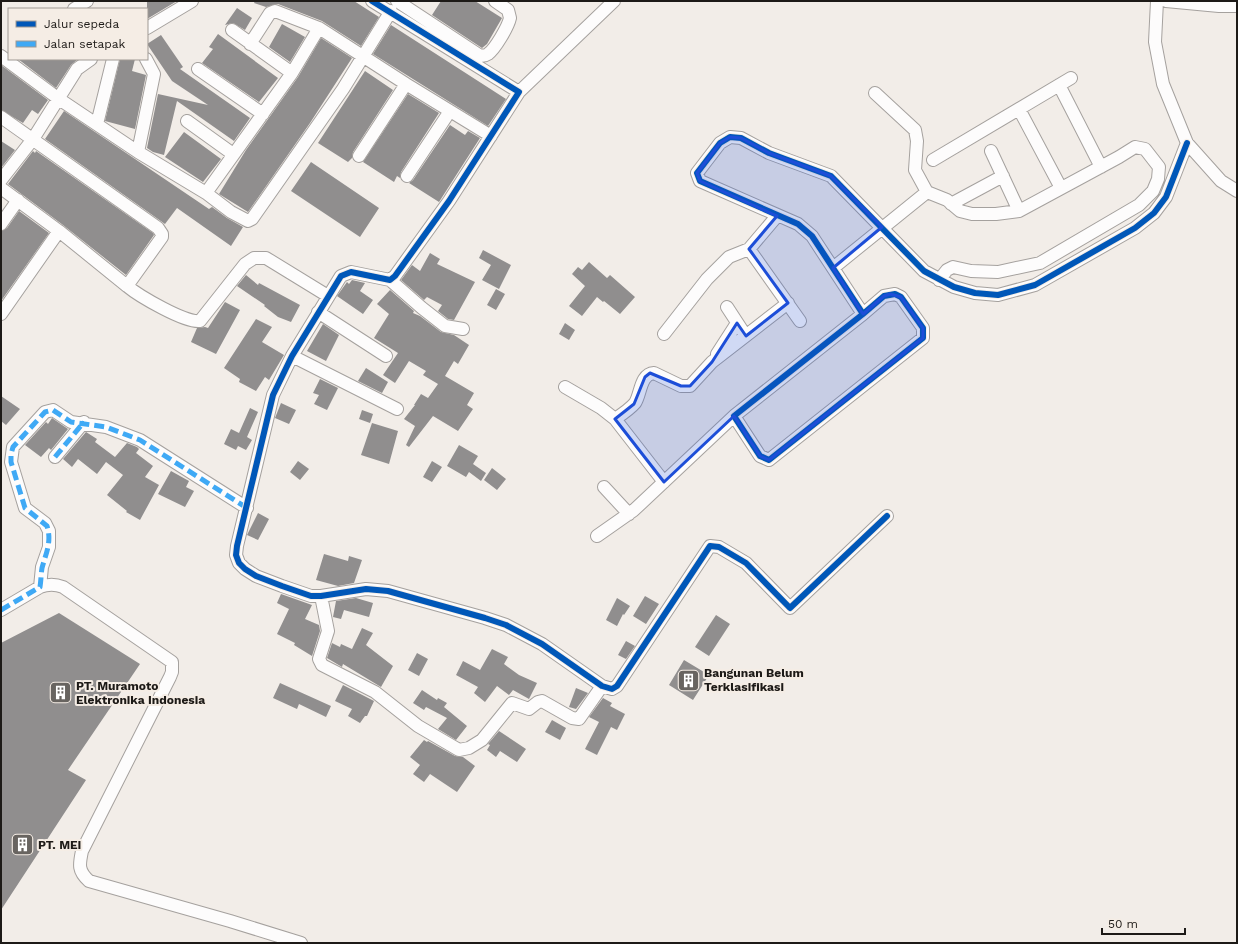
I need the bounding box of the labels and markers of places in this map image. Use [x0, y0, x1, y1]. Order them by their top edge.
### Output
place label: Bangunan Belum Terklasifikasi [704, 666, 804, 694]
building icon: Bangunan Belum Terklasifikasi [676, 667, 702, 693]
place label: PT. Muramoto Elektronika Indonesia [76, 679, 205, 707]
building icon: PT. Muramoto Elektronika Indonesia [47, 680, 73, 706]
building icon: PT. MEI [9, 832, 35, 858]
place label: PT. MEI [38, 838, 81, 852]

